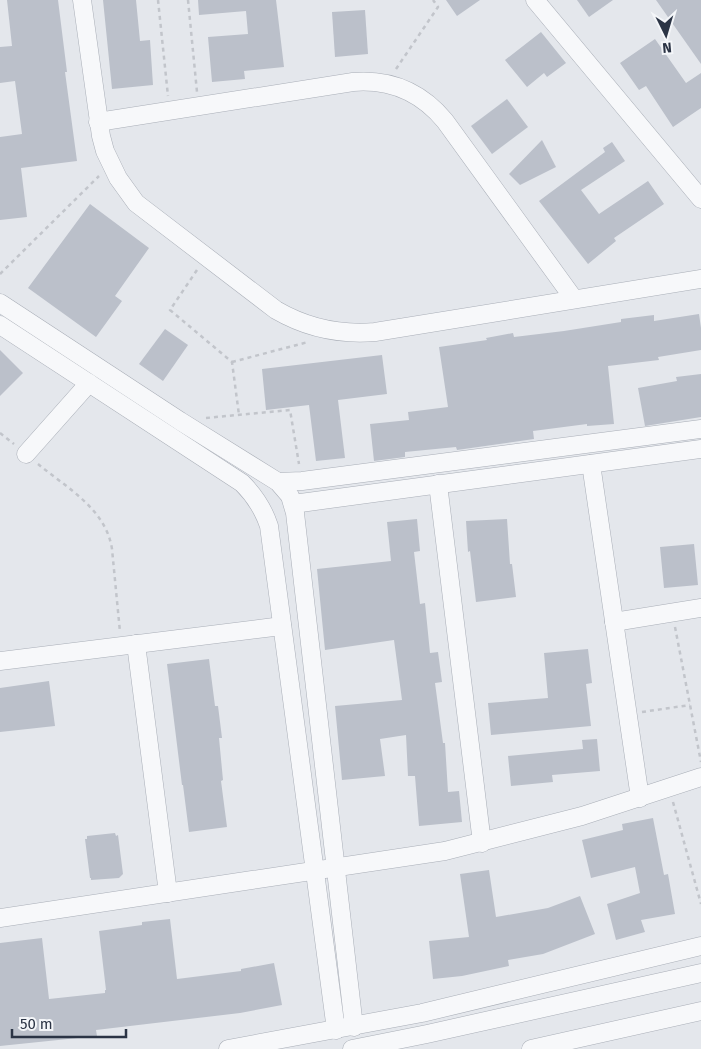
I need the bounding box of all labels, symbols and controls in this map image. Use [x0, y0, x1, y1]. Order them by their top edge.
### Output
north arrow [641, 10, 691, 60]
text: N [662, 39, 672, 56]
scale bar [12, 1006, 126, 1038]
text: 50 m [20, 1015, 53, 1033]

